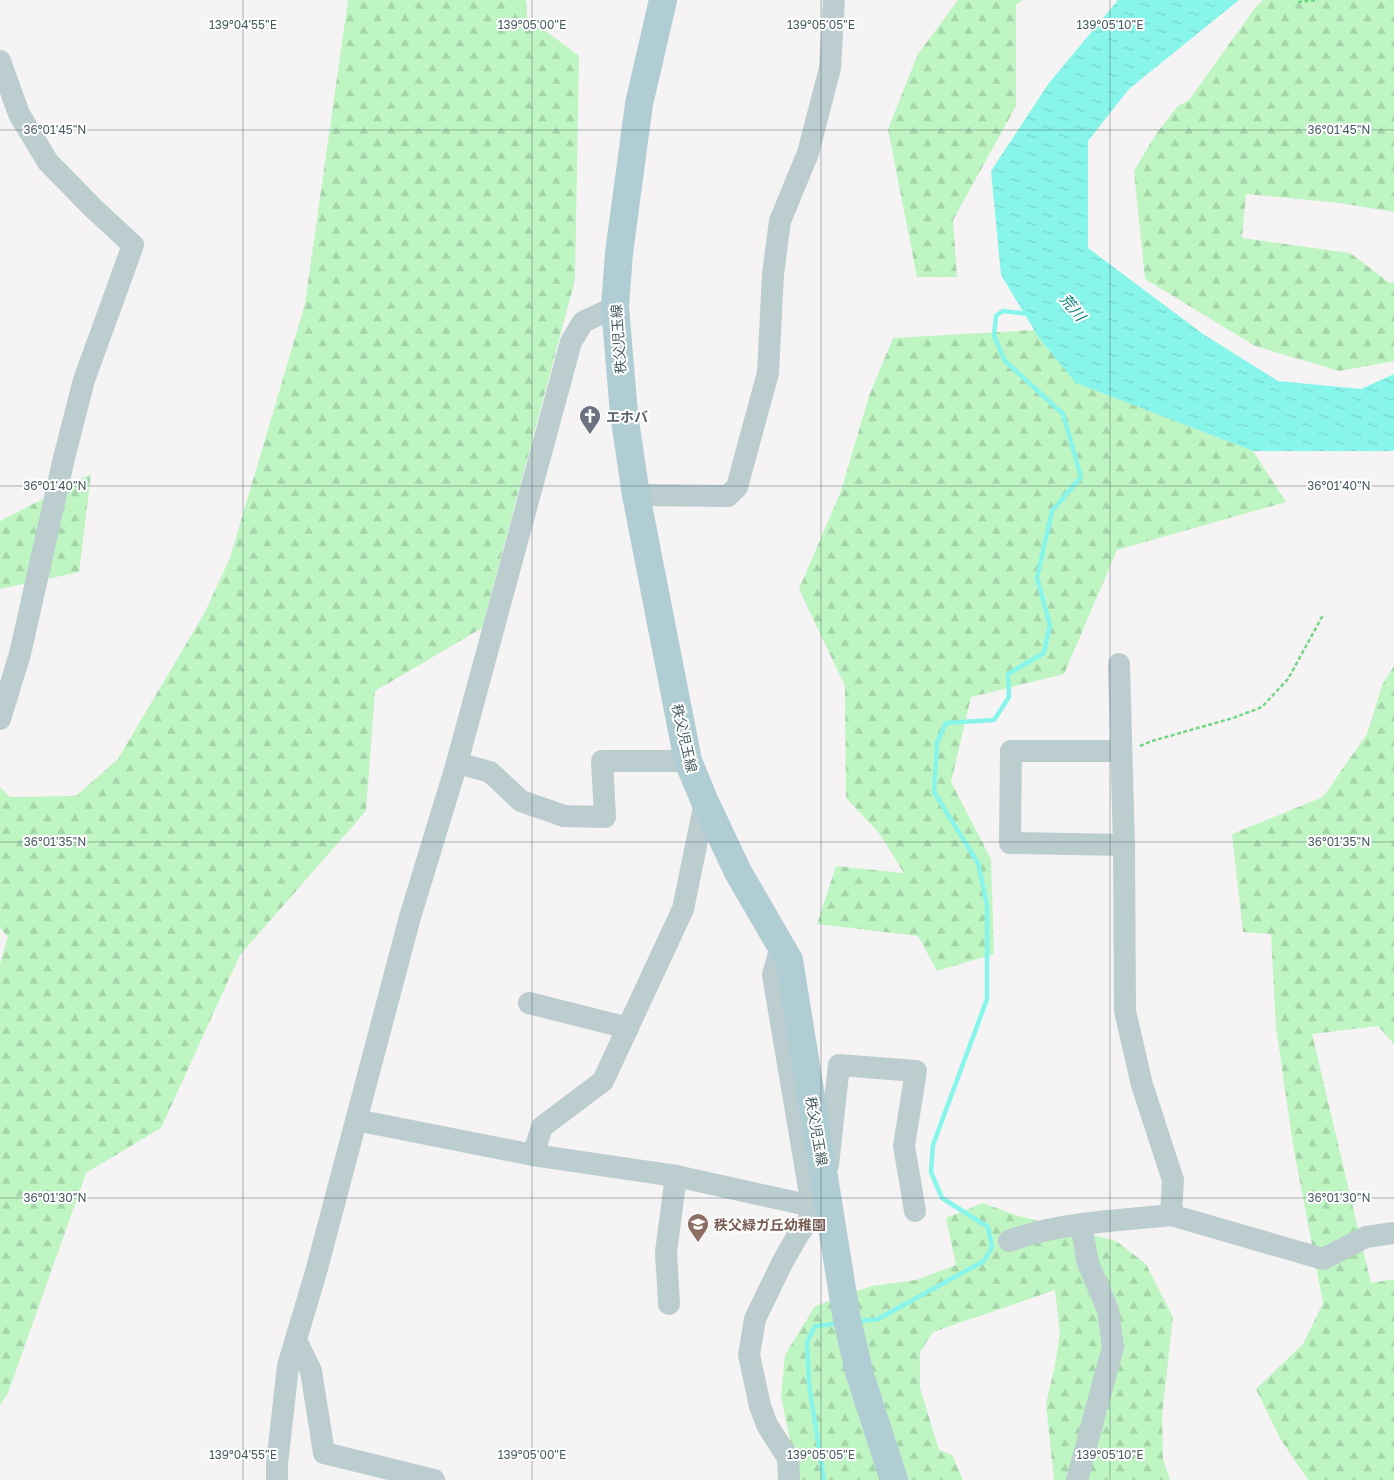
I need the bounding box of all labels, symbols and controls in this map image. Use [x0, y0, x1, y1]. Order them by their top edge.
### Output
text: 139°04'55"E [209, 17, 277, 32]
text: 139°05'00"E [498, 17, 566, 32]
text: 139°05'05"E [787, 17, 855, 32]
text: 139°05'10"E [1076, 17, 1144, 32]
text: 36°01'45"N [24, 122, 86, 137]
text: 36°01'45"N [1308, 122, 1370, 137]
water label: 荒川 [1056, 290, 1091, 326]
street label: 秩父児玉線 [607, 303, 629, 375]
church icon: エホバ [578, 404, 602, 435]
place label: エホバ [606, 408, 648, 425]
text: 36°01'40"N [23, 478, 87, 493]
text: 36°01'40"N [1307, 478, 1371, 493]
street label: 秩父児玉線 [669, 702, 701, 774]
text: 36°01'35"N [24, 834, 86, 849]
text: 36°01'35"N [1308, 834, 1370, 849]
street label: 秩父児玉線 [803, 1095, 831, 1167]
text: 36°01'30"N [23, 1190, 87, 1205]
text: 36°01'30"N [1307, 1190, 1371, 1205]
school or university icon: 秩父緑ガ丘幼稚園 [686, 1212, 710, 1243]
place label: 秩父緑ガ丘幼稚園 [714, 1216, 826, 1233]
text: 139°04'55"E [209, 1447, 277, 1462]
text: 139°05'00"E [498, 1447, 566, 1462]
text: 139°05'05"E [787, 1447, 855, 1462]
text: 139°05'10"E [1076, 1447, 1144, 1462]

